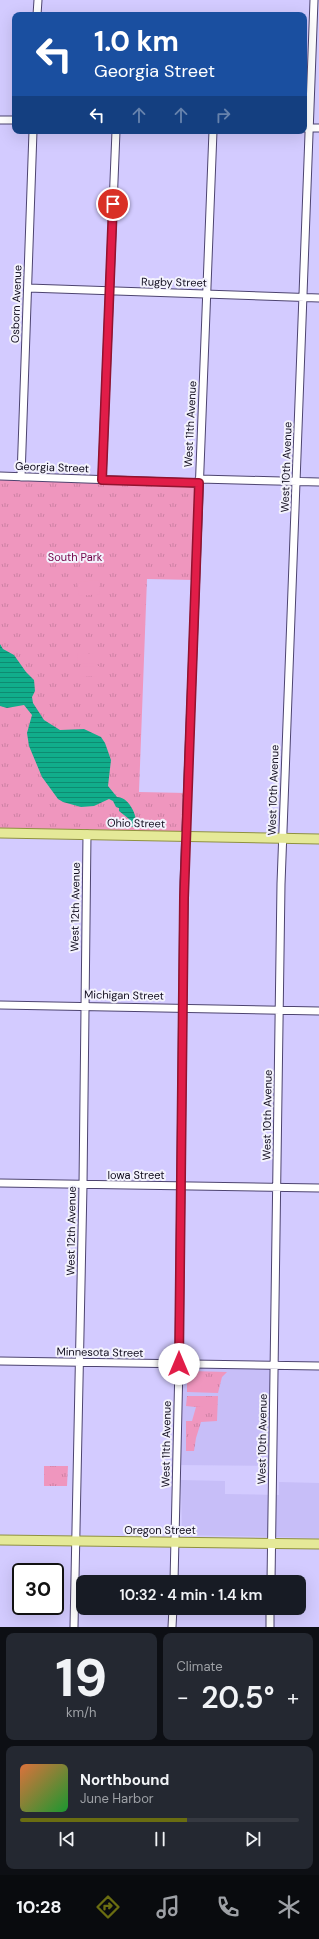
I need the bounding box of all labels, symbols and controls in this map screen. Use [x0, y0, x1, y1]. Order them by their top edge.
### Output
text: 1.0 km [94, 23, 179, 60]
icon: left [28, 28, 80, 80]
text: Georgia Street [94, 59, 215, 83]
icon: left [86, 104, 108, 126]
icon: ahead [128, 104, 150, 126]
icon: ahead [170, 104, 192, 126]
icon: right [212, 104, 234, 126]
pin [96, 187, 130, 221]
icon: arrive [102, 193, 124, 215]
street label: Osborn Avenue [8, 265, 24, 343]
street label: Rugby Street [141, 274, 207, 290]
street label: West 11th Avenue [181, 380, 199, 468]
street label: West 10th Avenue [277, 421, 295, 513]
street label: Georgia Street [15, 459, 89, 475]
park label: South Park [48, 550, 103, 564]
street label: West 10th Avenue [264, 744, 282, 836]
street label: Ohio Street [107, 815, 165, 831]
street label: West 12th Avenue [67, 862, 83, 952]
street label: Michigan Street [84, 987, 164, 1003]
street label: West 10th Avenue [259, 1070, 275, 1160]
street label: Iowa Street [107, 1168, 165, 1182]
street label: West 12th Avenue [63, 1186, 79, 1276]
position arrow [158, 1343, 200, 1385]
street label: Minnesota Street [56, 1344, 144, 1360]
street label: West 10th Avenue [254, 1394, 270, 1484]
street label: West 11th Avenue [158, 1401, 174, 1487]
street label: Oregon Street [124, 1523, 196, 1537]
speed limit sign: 30 [12, 1563, 64, 1615]
text: 10:32 · 4 min · 1.4 km [120, 1585, 263, 1605]
text: 19 [55, 1644, 107, 1712]
text: Climate [177, 1658, 223, 1675]
text: 20.5° [201, 1678, 274, 1717]
text: − [177, 1683, 189, 1712]
text: + [287, 1683, 299, 1712]
text: km/h [66, 1704, 97, 1721]
text: Northbound [80, 1770, 169, 1790]
text: June Harbor [80, 1790, 154, 1807]
icon: previous [56, 1828, 78, 1850]
icon: pause [149, 1828, 171, 1850]
icon: next [242, 1828, 264, 1850]
icon: directions [94, 1893, 122, 1921]
icon: music [154, 1893, 182, 1921]
icon: phone [214, 1893, 242, 1921]
icon: climate [275, 1893, 303, 1921]
text: 10:28 [16, 1895, 62, 1919]

